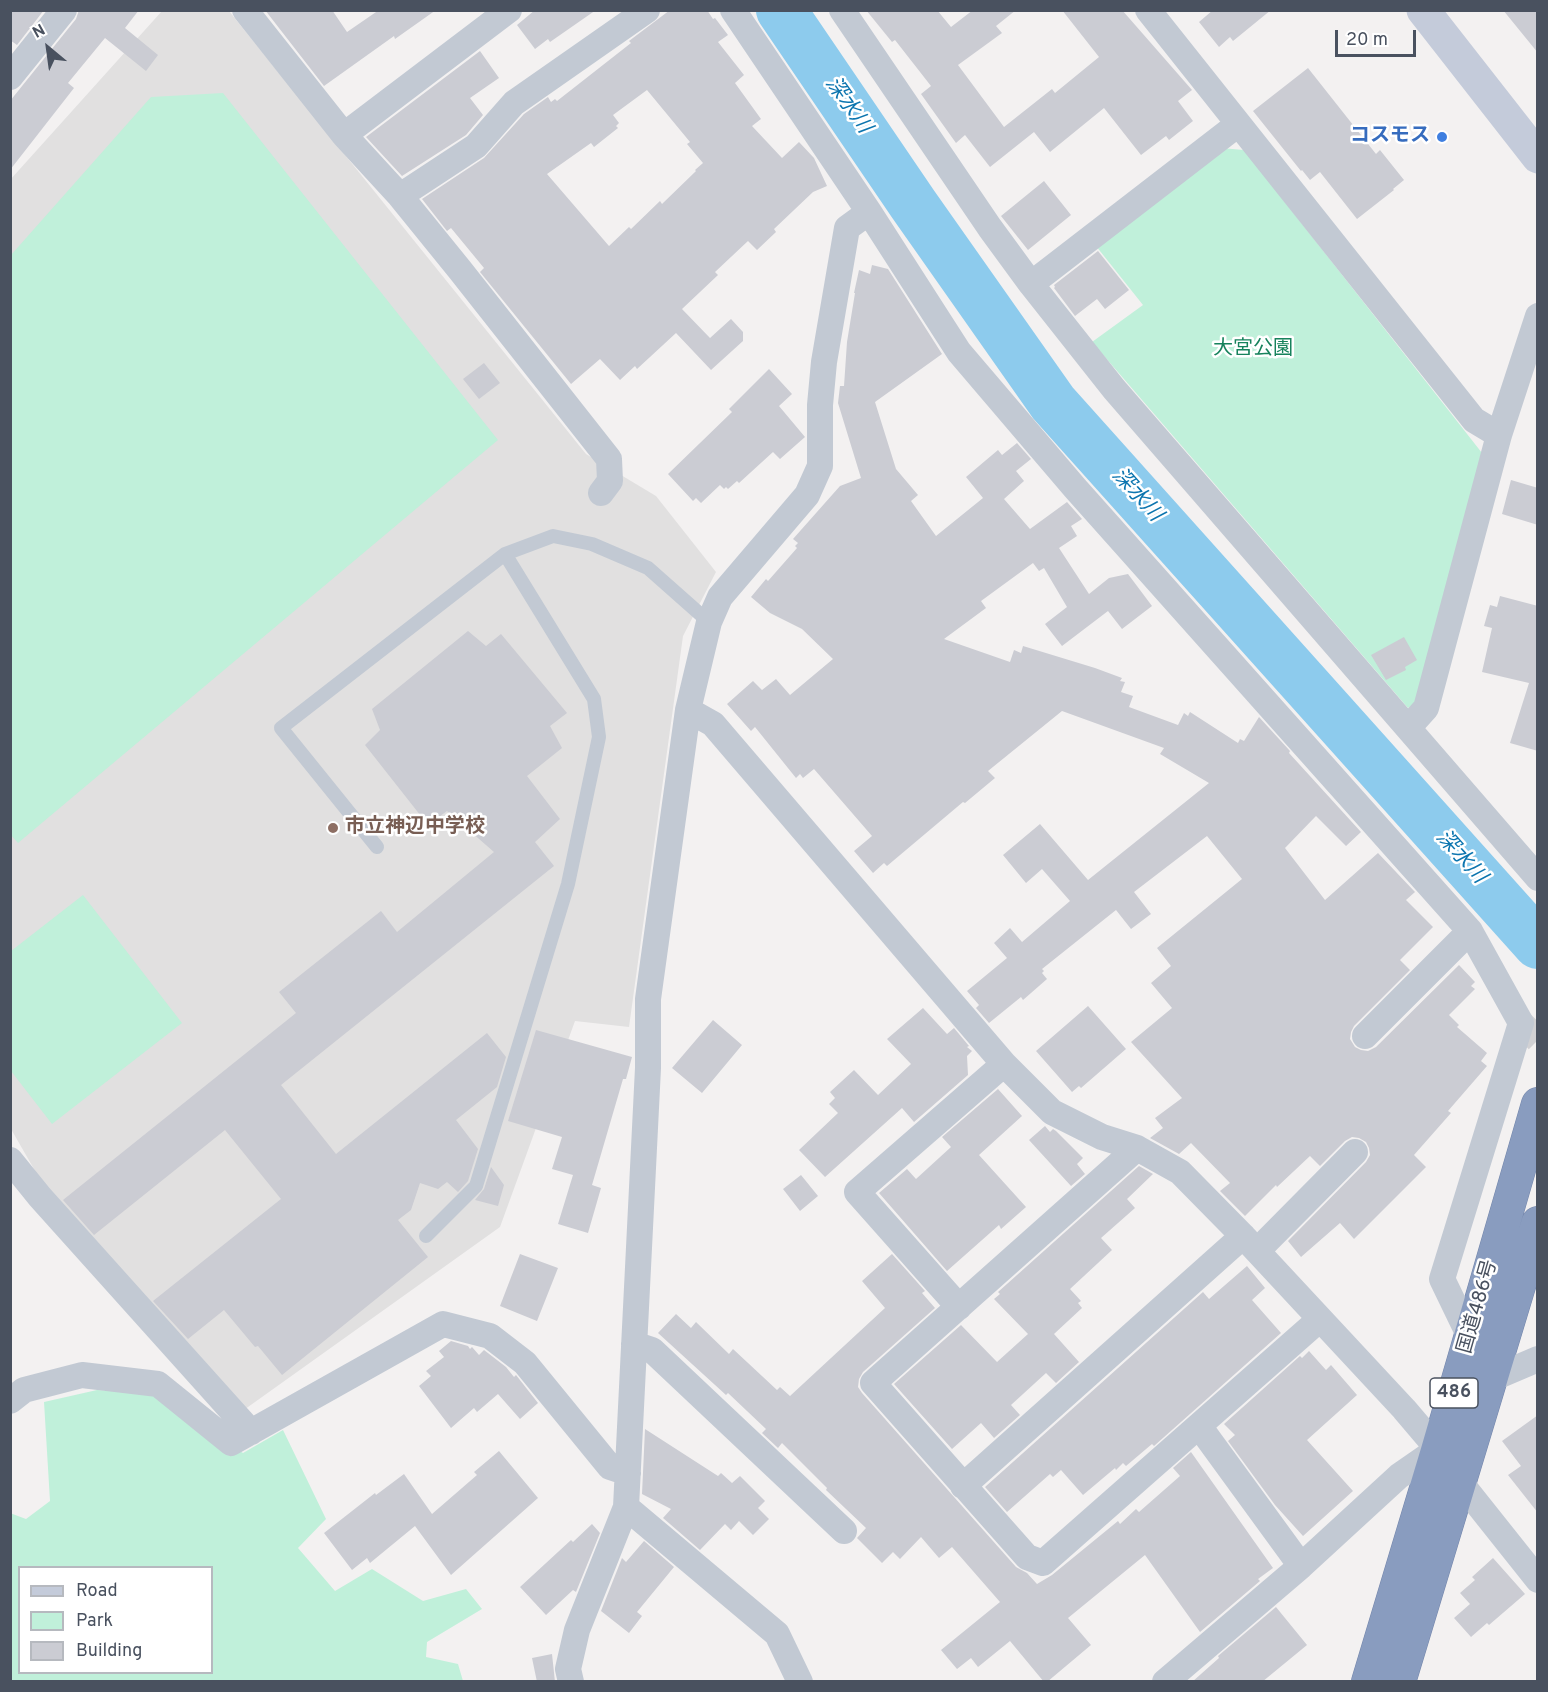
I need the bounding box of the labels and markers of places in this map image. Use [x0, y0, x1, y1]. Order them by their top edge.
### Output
place label: コスモス [1350, 125, 1430, 149]
marker: コスモス [1435, 130, 1449, 144]
place label: 市立神辺中学校 [345, 816, 485, 840]
marker: 市立神辺中学校 [326, 821, 340, 835]

